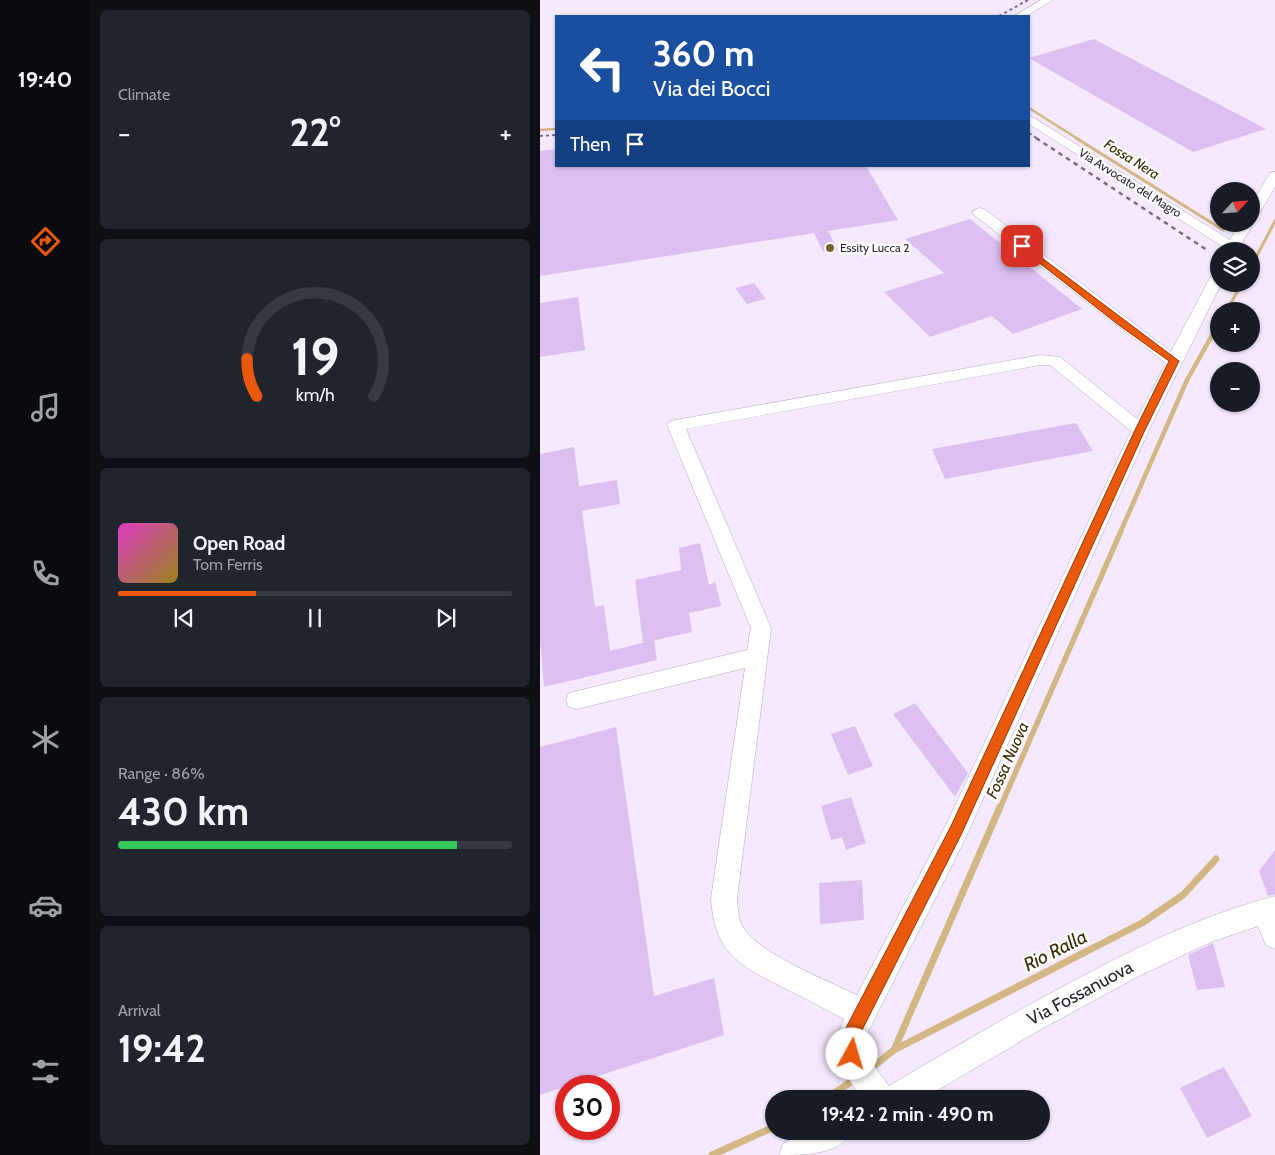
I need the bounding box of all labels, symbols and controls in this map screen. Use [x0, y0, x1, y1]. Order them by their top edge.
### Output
text: 360 m [653, 32, 755, 75]
icon: left [570, 35, 635, 100]
text: 19:40 [18, 66, 72, 93]
text: Via dei Bocci [653, 75, 770, 102]
text: Climate [118, 85, 170, 104]
text: 22° [289, 109, 341, 156]
text: − [118, 116, 130, 150]
text: + [500, 116, 512, 150]
icon: arrive [621, 130, 649, 158]
text: Then [570, 133, 611, 156]
water label: Fossa Nera [1101, 135, 1163, 183]
street label: Via Avvocato del Magro [1076, 145, 1185, 221]
north arrow [1210, 182, 1260, 232]
map controls [1210, 182, 1260, 412]
icon: directions [28, 224, 63, 259]
pin [1001, 225, 1043, 267]
icon: arrive [1008, 232, 1036, 260]
place label: Essity Lucca 2 [840, 240, 910, 255]
marker: Essity Lucca 2 [824, 242, 836, 254]
button: layers [1210, 242, 1260, 292]
button: + [1210, 302, 1260, 352]
text: 19 [291, 325, 339, 388]
button: − [1210, 362, 1260, 412]
text: km/h [295, 384, 335, 405]
icon: music [28, 390, 63, 425]
text: Open Road [193, 532, 285, 555]
text: Tom Ferris [193, 555, 263, 574]
icon: phone [28, 556, 63, 591]
icon: previous [170, 604, 198, 632]
icon: pause [301, 604, 329, 632]
icon: next [432, 604, 460, 632]
water label: Fossa Nuova [982, 719, 1033, 801]
icon: climate [28, 722, 63, 757]
text: Range · 86% [118, 764, 205, 783]
text: 430 km [118, 788, 249, 835]
icon: car [28, 888, 63, 923]
water label: Rio Ralla [1020, 925, 1091, 976]
street label: Via Fossanuova [1023, 956, 1137, 1030]
text: Arrival [118, 1001, 161, 1020]
text: 19:42 [118, 1025, 206, 1072]
position arrow [825, 1027, 877, 1079]
icon: filters [28, 1054, 63, 1089]
speed limit sign: 30 [555, 1075, 620, 1140]
text: 19:42 · 2 min · 490 m [821, 1103, 994, 1126]

